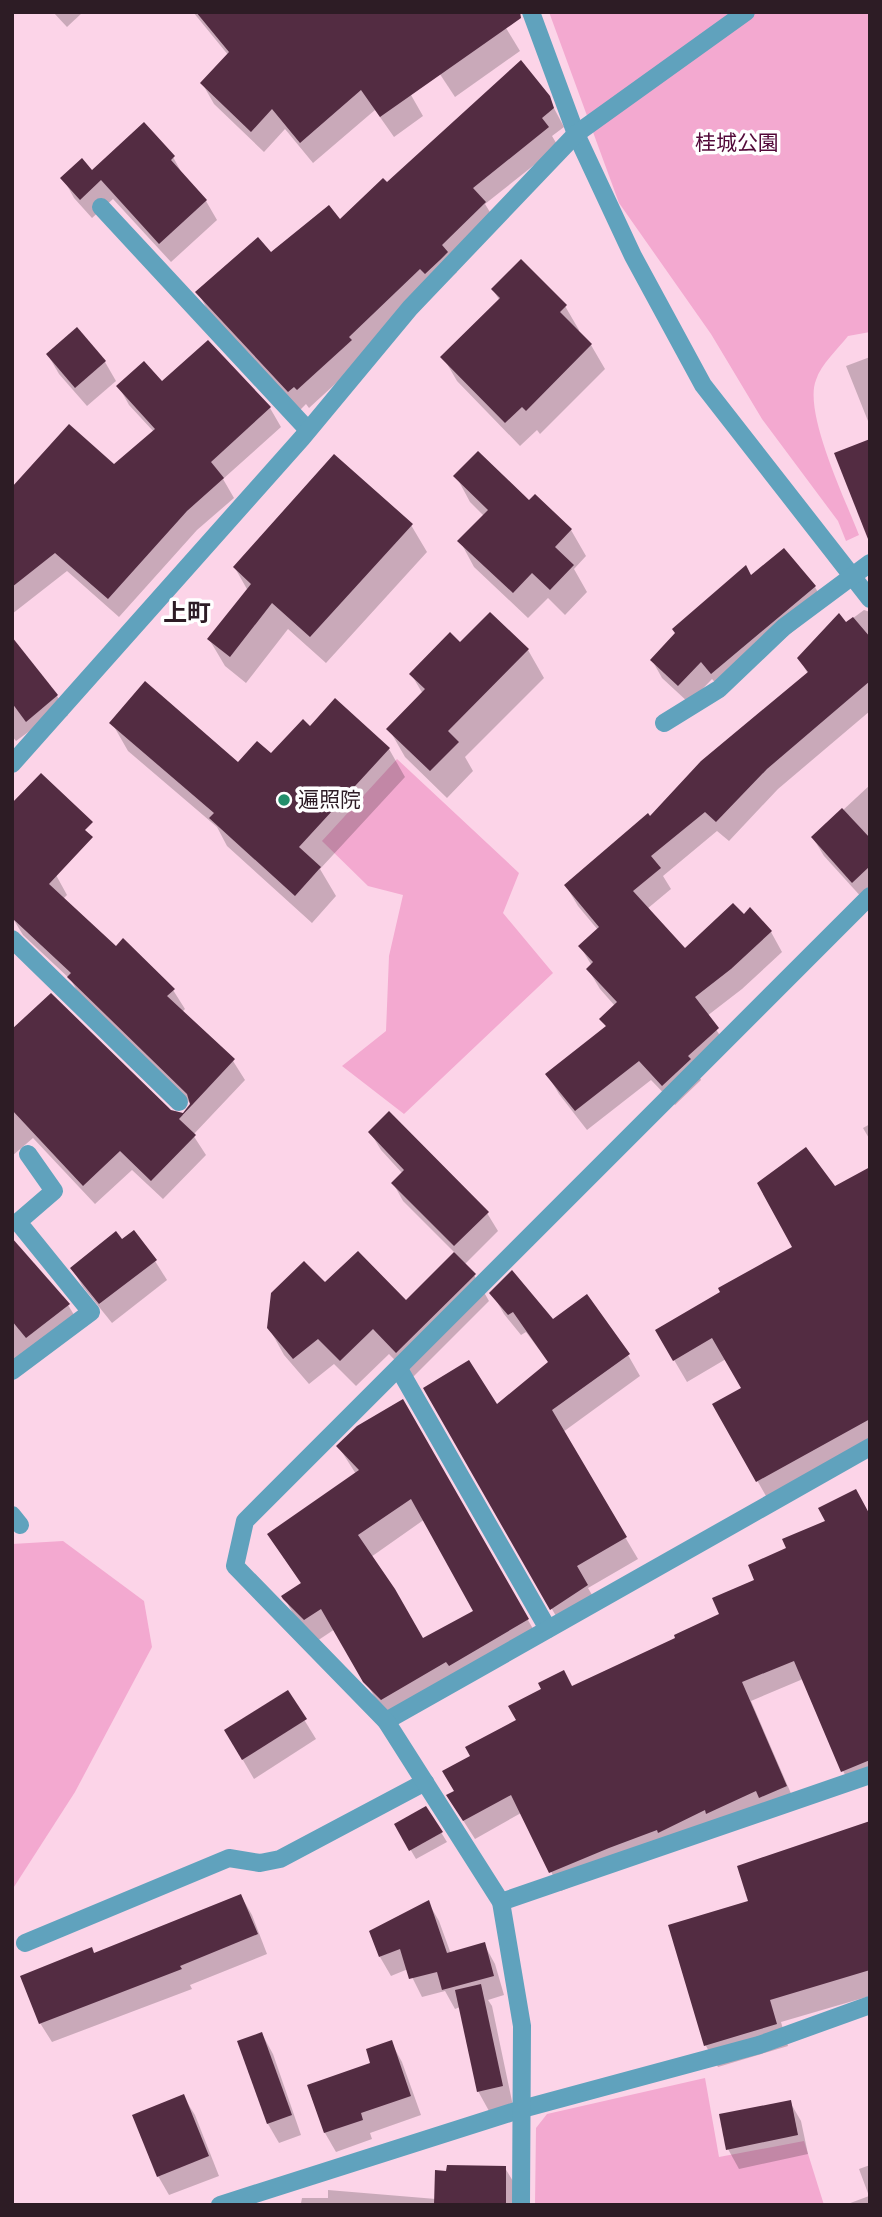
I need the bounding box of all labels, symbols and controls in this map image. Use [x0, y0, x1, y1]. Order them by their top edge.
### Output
park label: 桂城公園 [695, 131, 779, 155]
district label: 上町 [163, 599, 211, 627]
place label: 遍照院 [298, 788, 361, 812]
marker: 遍照院 [276, 792, 292, 808]

